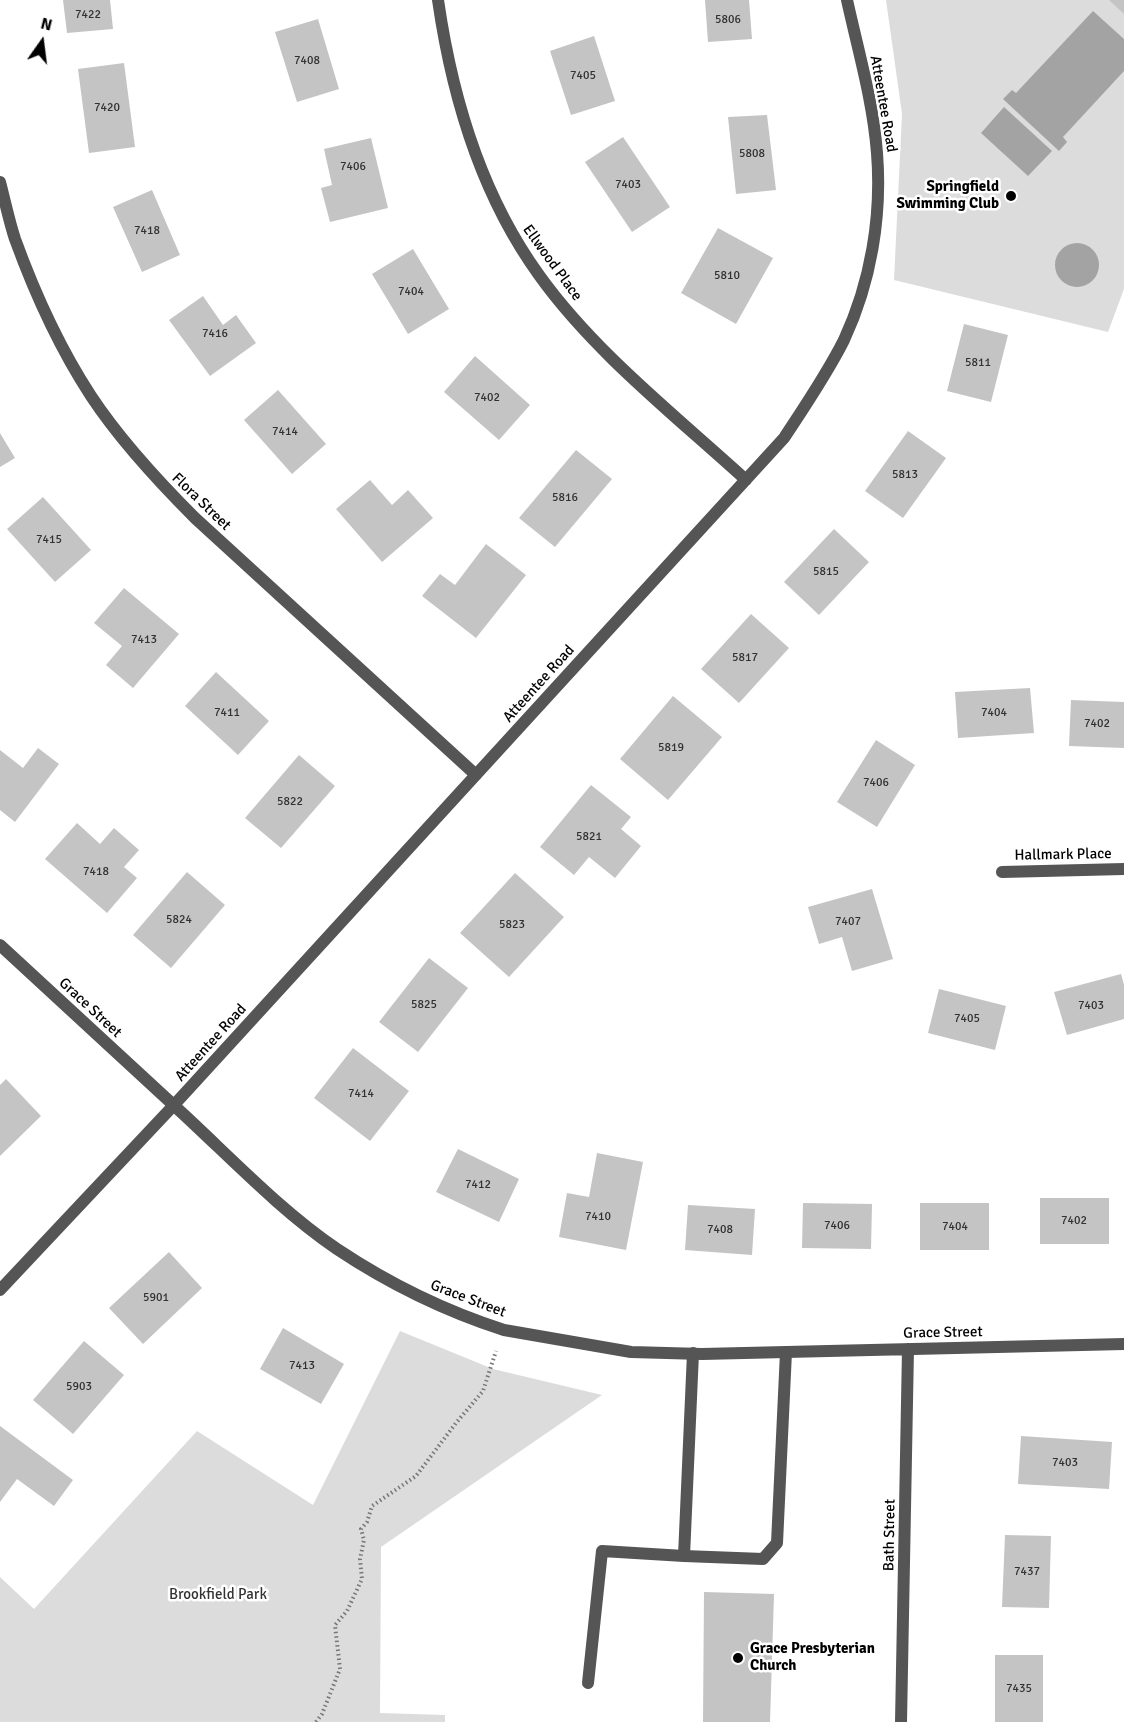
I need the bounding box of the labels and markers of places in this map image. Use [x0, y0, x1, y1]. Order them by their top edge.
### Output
place label: Springfield Swimming Club [897, 178, 999, 213]
marker: Springfield Swimming Club [1004, 189, 1018, 203]
place label: Grace Presbyterian Church [750, 1640, 875, 1675]
marker: Grace Presbyterian Church [731, 1651, 745, 1665]

